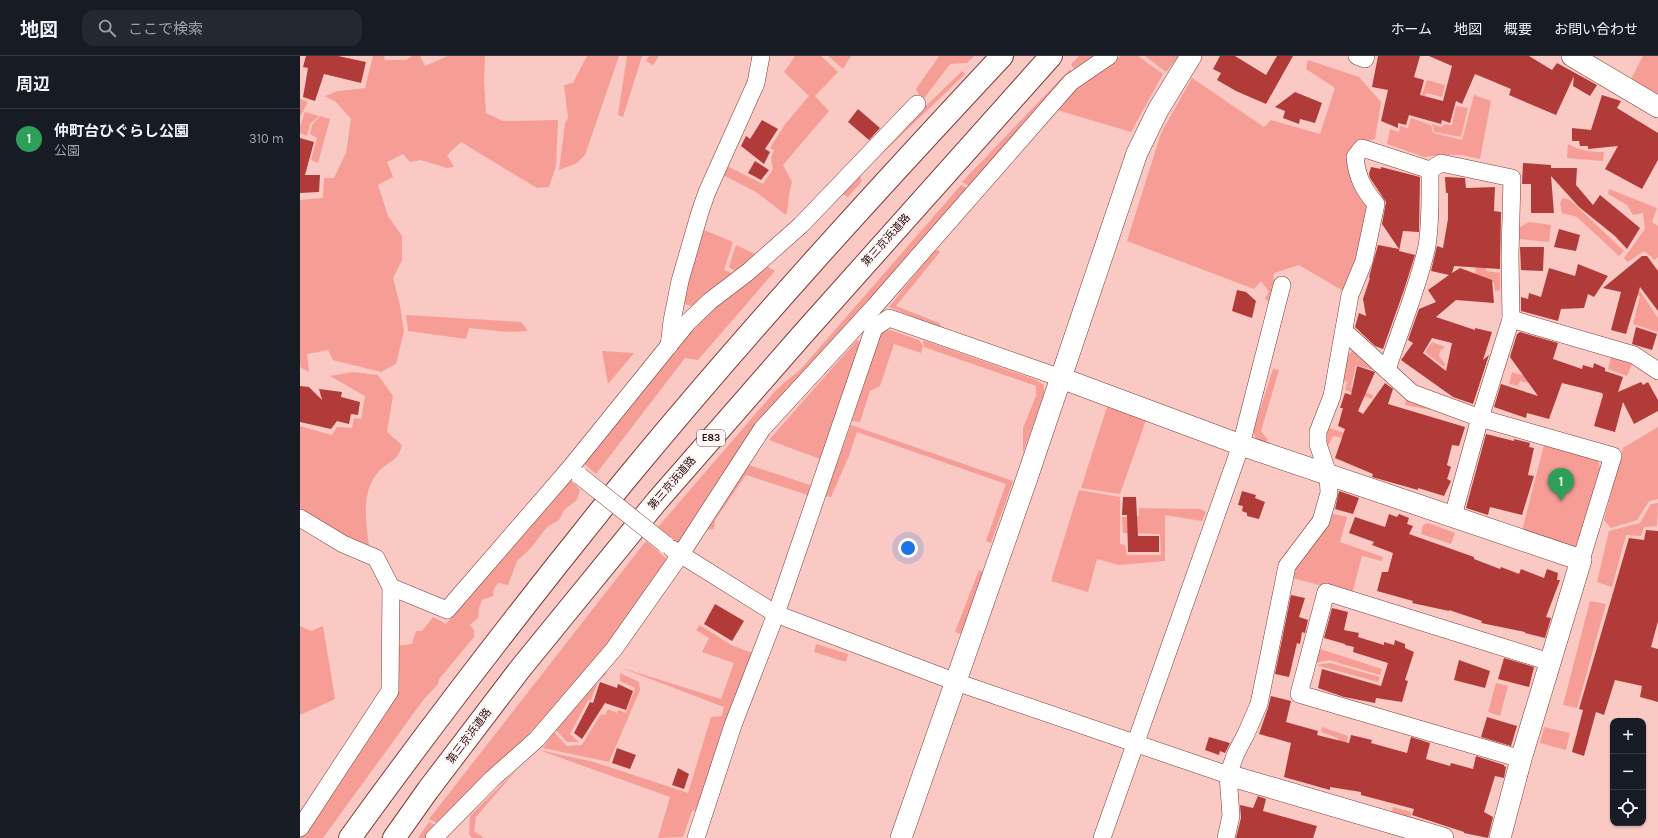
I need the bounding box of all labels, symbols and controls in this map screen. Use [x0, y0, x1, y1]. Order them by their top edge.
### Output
search box [82, 10, 362, 46]
icon: search [96, 17, 118, 39]
text: 地図 [20, 19, 58, 41]
text: ここで検索 [128, 20, 203, 38]
text: ホーム [1390, 21, 1432, 38]
text: 地図 [1454, 21, 1482, 38]
text: 概要 [1504, 21, 1532, 38]
text: お問い合わせ [1554, 21, 1638, 38]
text: 周辺 [16, 74, 50, 94]
text: 仲町台ひぐらし公園 [54, 122, 189, 140]
text: 1 [27, 131, 31, 146]
text: 310 m [249, 131, 284, 146]
text: 公園 [54, 143, 80, 158]
street label: 第三京浜道路 [859, 211, 913, 269]
road number: E83 [697, 430, 725, 446]
street label: 第三京浜道路 [645, 454, 699, 512]
pin: 1 [1548, 468, 1574, 501]
your location [898, 538, 918, 558]
street label: 第三京浜道路 [444, 706, 494, 766]
map controls [1610, 718, 1646, 826]
button: + [1610, 718, 1646, 754]
button: − [1610, 754, 1646, 790]
button: locate [1610, 790, 1646, 826]

